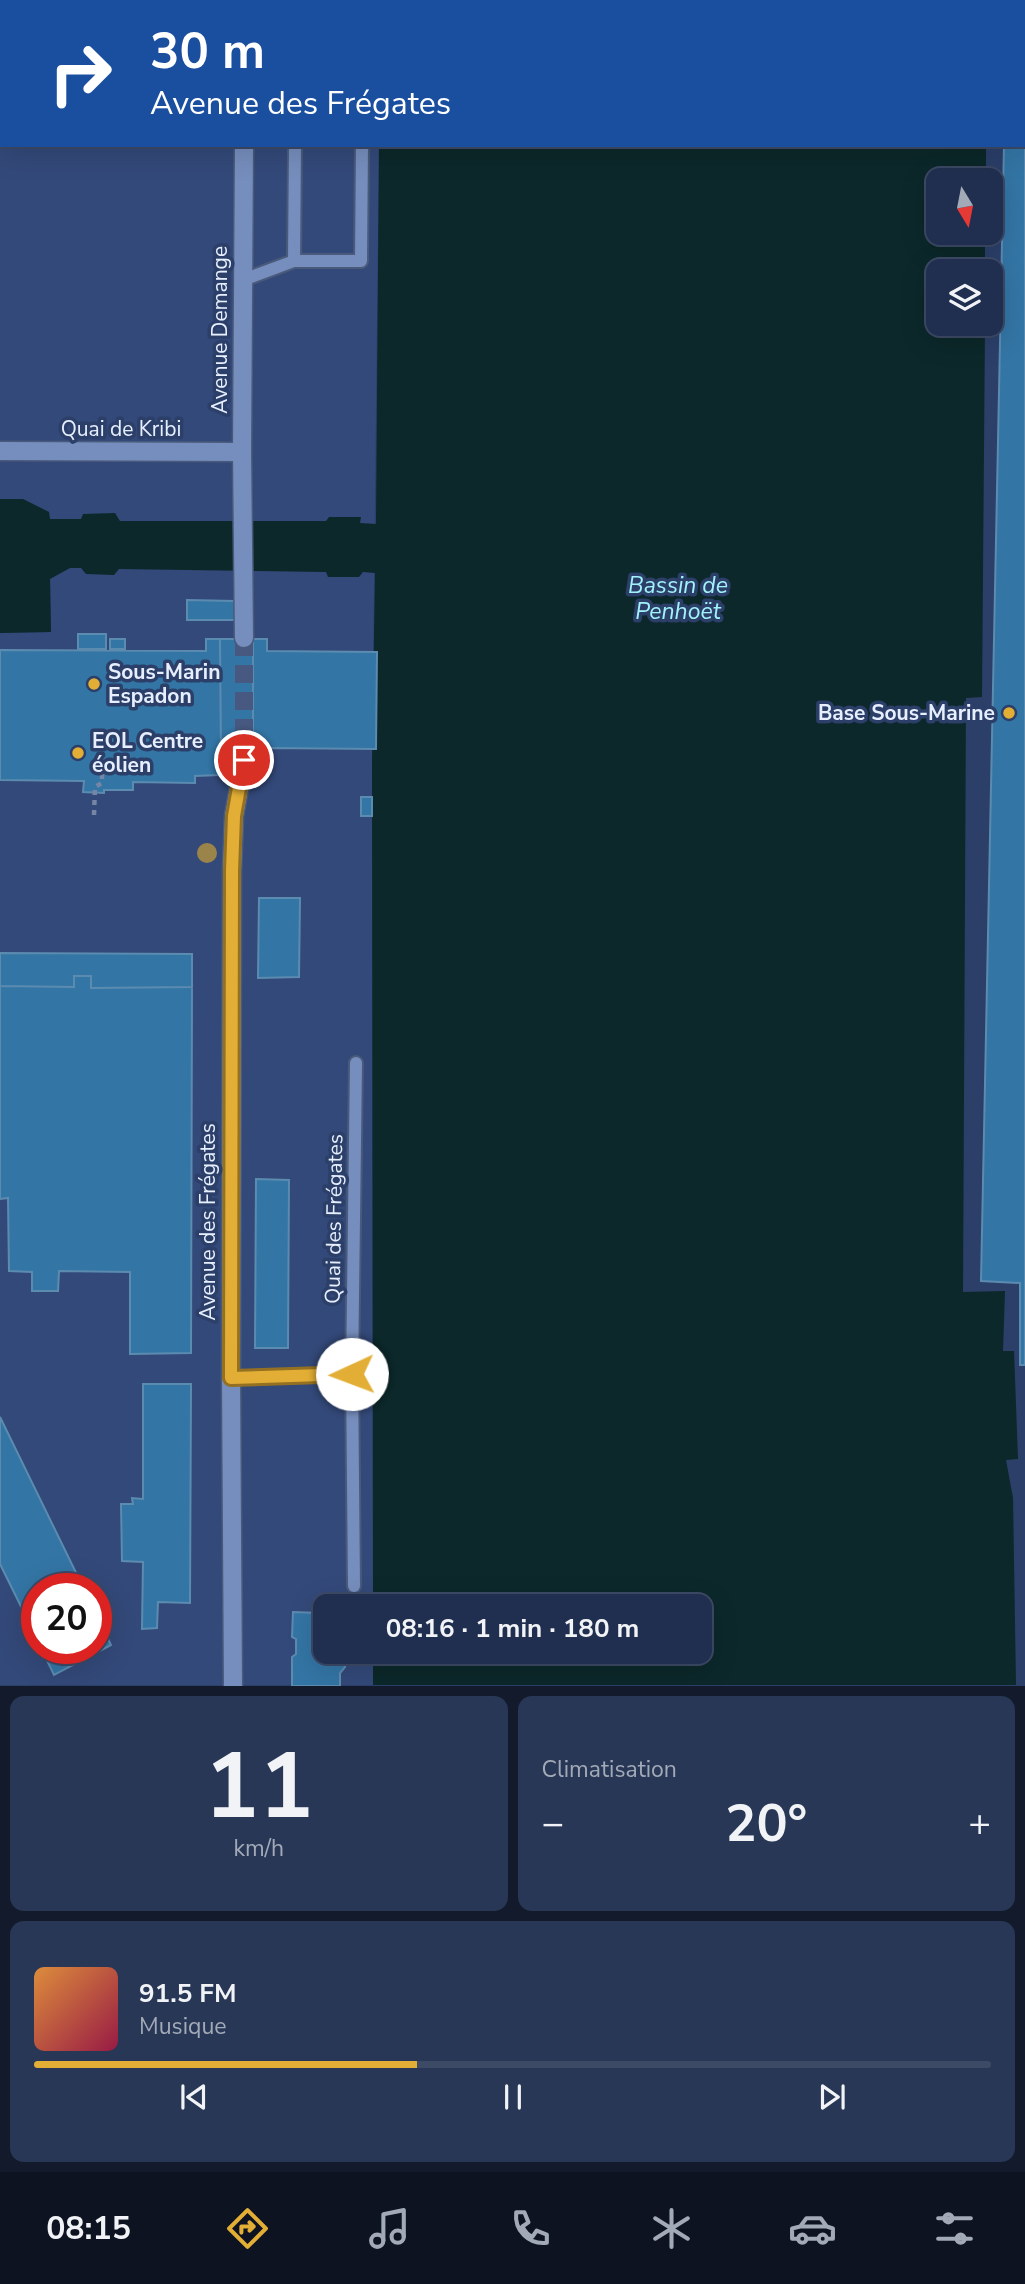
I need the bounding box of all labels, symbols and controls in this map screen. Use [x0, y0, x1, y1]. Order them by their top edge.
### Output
text: 30 m [150, 18, 265, 85]
icon: right [35, 28, 126, 119]
text: Avenue des Frégates [150, 82, 451, 125]
north arrow [926, 168, 1003, 245]
map controls [926, 168, 1003, 336]
street label: Avenue Demange [206, 246, 234, 414]
button: layers [926, 259, 1003, 336]
street label: Quai de Kribi [61, 415, 181, 443]
water label: Bassin de Penhoët [628, 570, 728, 627]
place label: Sous-Marin Espadon [108, 658, 220, 710]
marker: Sous-Marin Espadon [86, 676, 102, 692]
place label: Base Sous-Marine [818, 699, 995, 727]
marker: Base Sous-Marine [1001, 705, 1017, 721]
place label: EOL Centre éolien [92, 727, 203, 779]
pin [214, 730, 274, 790]
icon: arrive [225, 741, 263, 779]
marker: EOL Centre éolien [70, 745, 86, 761]
street label: Avenue des Frégates [194, 1123, 222, 1321]
street label: Quai des Frégates [319, 1134, 349, 1304]
position arrow [315, 1337, 389, 1411]
speed limit sign: 20 [21, 1573, 112, 1664]
text: 08:16 · 1 min · 180 m [386, 1611, 639, 1646]
text: 11 [204, 1725, 313, 1849]
text: Climatisation [542, 1754, 677, 1785]
text: 20° [725, 1788, 807, 1859]
text: − [542, 1798, 564, 1849]
text: + [968, 1798, 991, 1849]
text: km/h [233, 1833, 284, 1864]
text: 91.5 FM [139, 1976, 236, 2011]
text: Musique [139, 2011, 227, 2042]
icon: previous [175, 2078, 213, 2116]
icon: pause [494, 2078, 532, 2116]
icon: next [813, 2078, 851, 2116]
icon: directions [223, 2204, 272, 2253]
icon: music [365, 2204, 414, 2253]
icon: phone [506, 2204, 555, 2253]
icon: climate [647, 2204, 696, 2253]
icon: car [788, 2204, 837, 2253]
icon: filters [930, 2204, 979, 2253]
text: 08:15 [46, 2207, 131, 2250]

